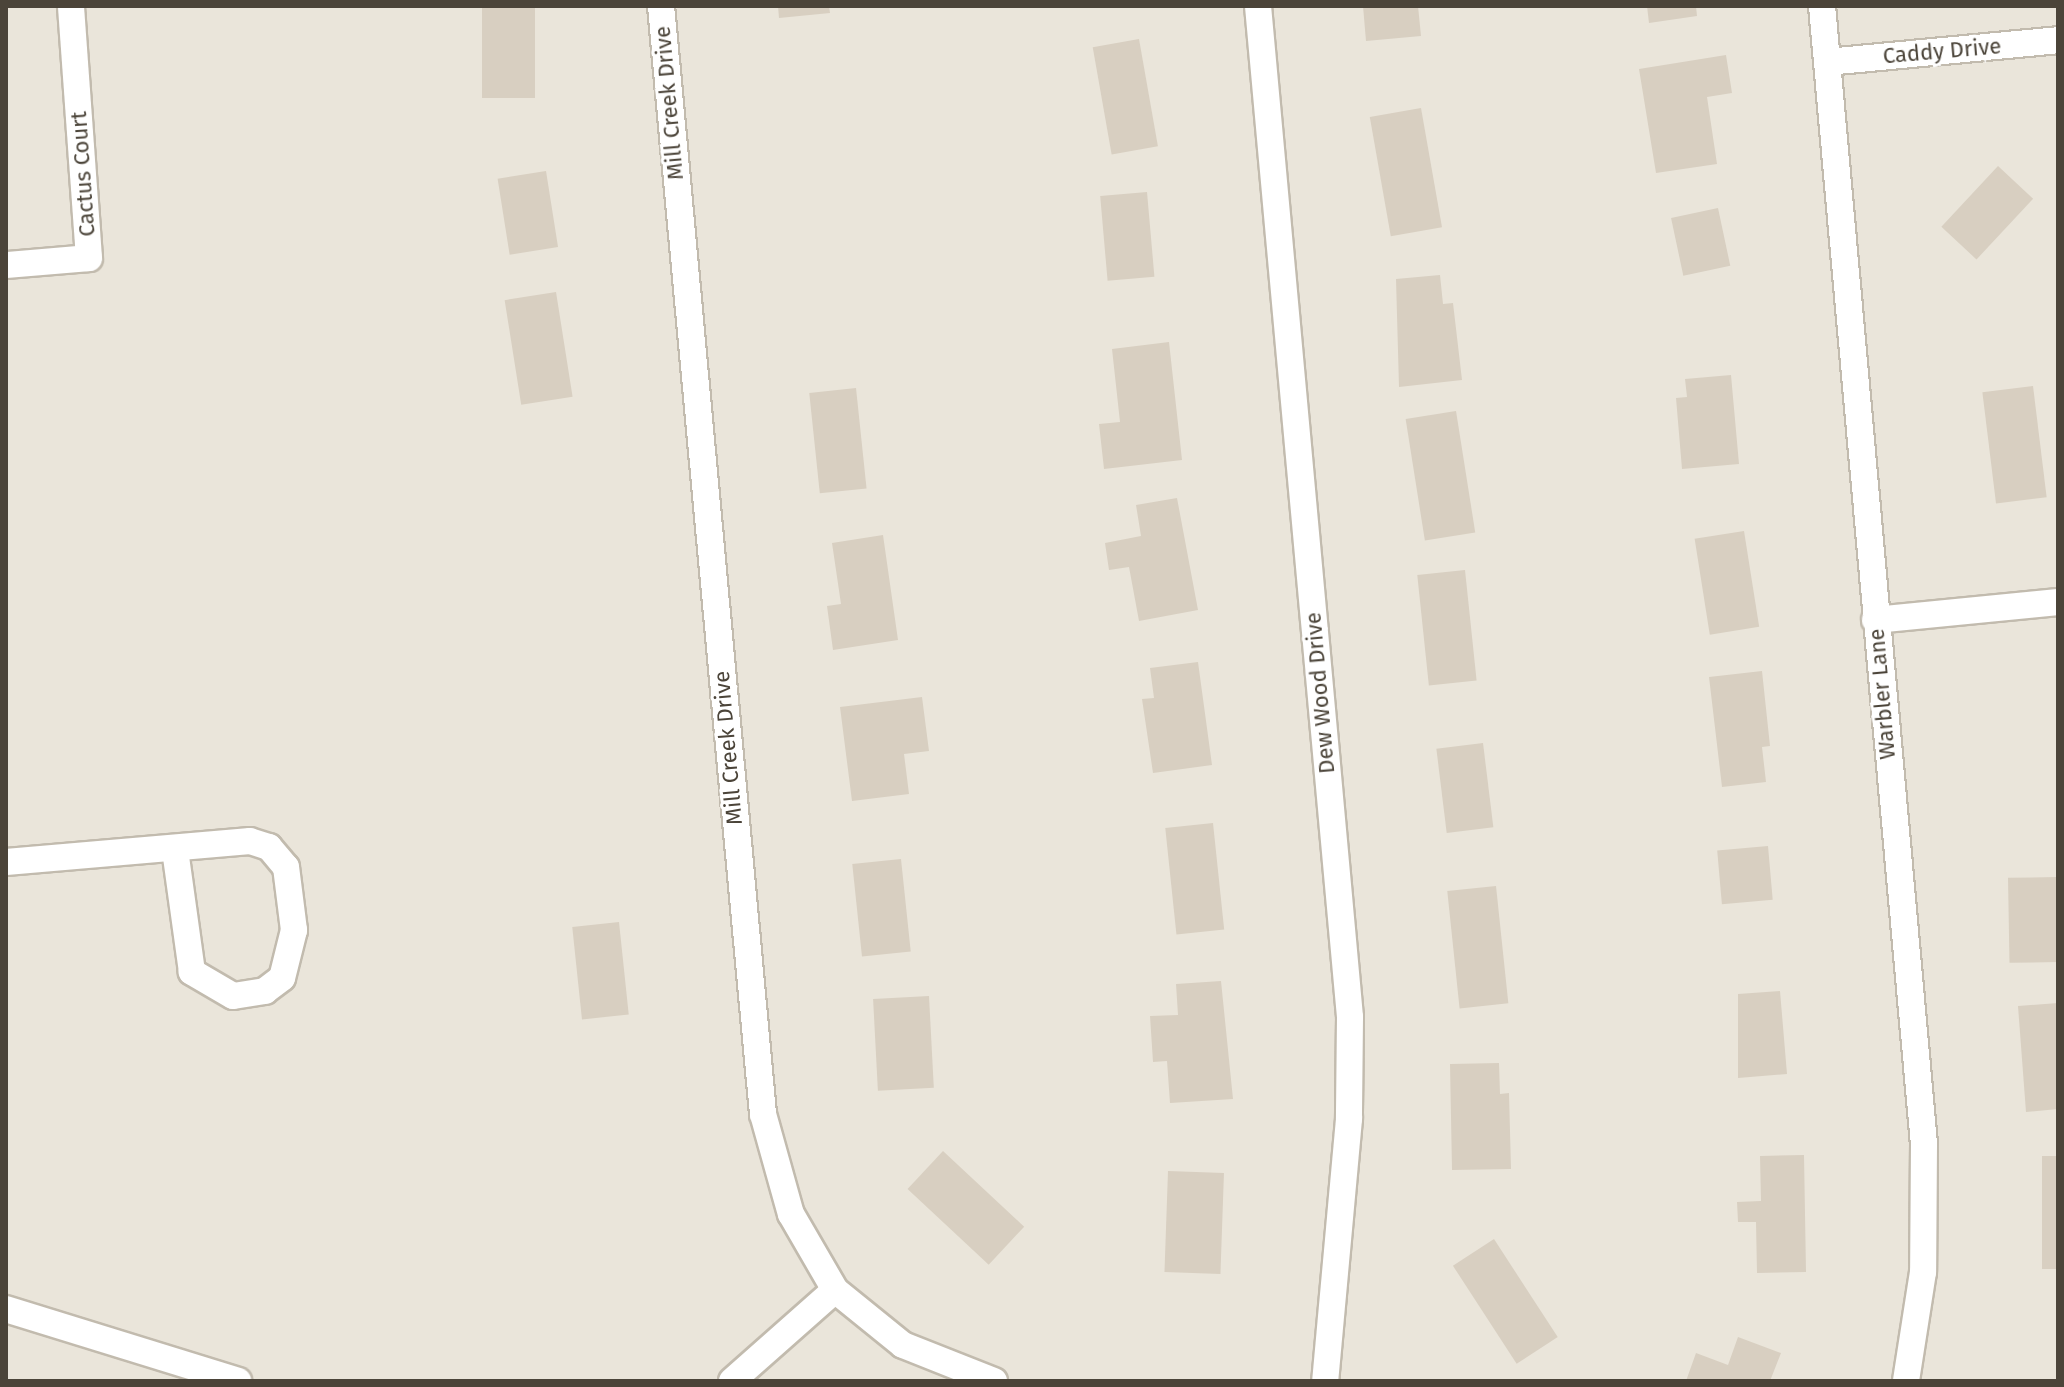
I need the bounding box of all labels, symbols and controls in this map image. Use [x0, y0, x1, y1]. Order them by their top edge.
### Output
street label: Mill Creek Drive [649, 25, 689, 181]
street label: Caddy Drive [1882, 33, 2002, 69]
street label: Cactus Court [65, 111, 101, 237]
street label: Dew Wood Drive [1300, 611, 1340, 775]
street label: Warbler Lane [1863, 627, 1901, 761]
street label: Mill Creek Drive [708, 670, 748, 826]

